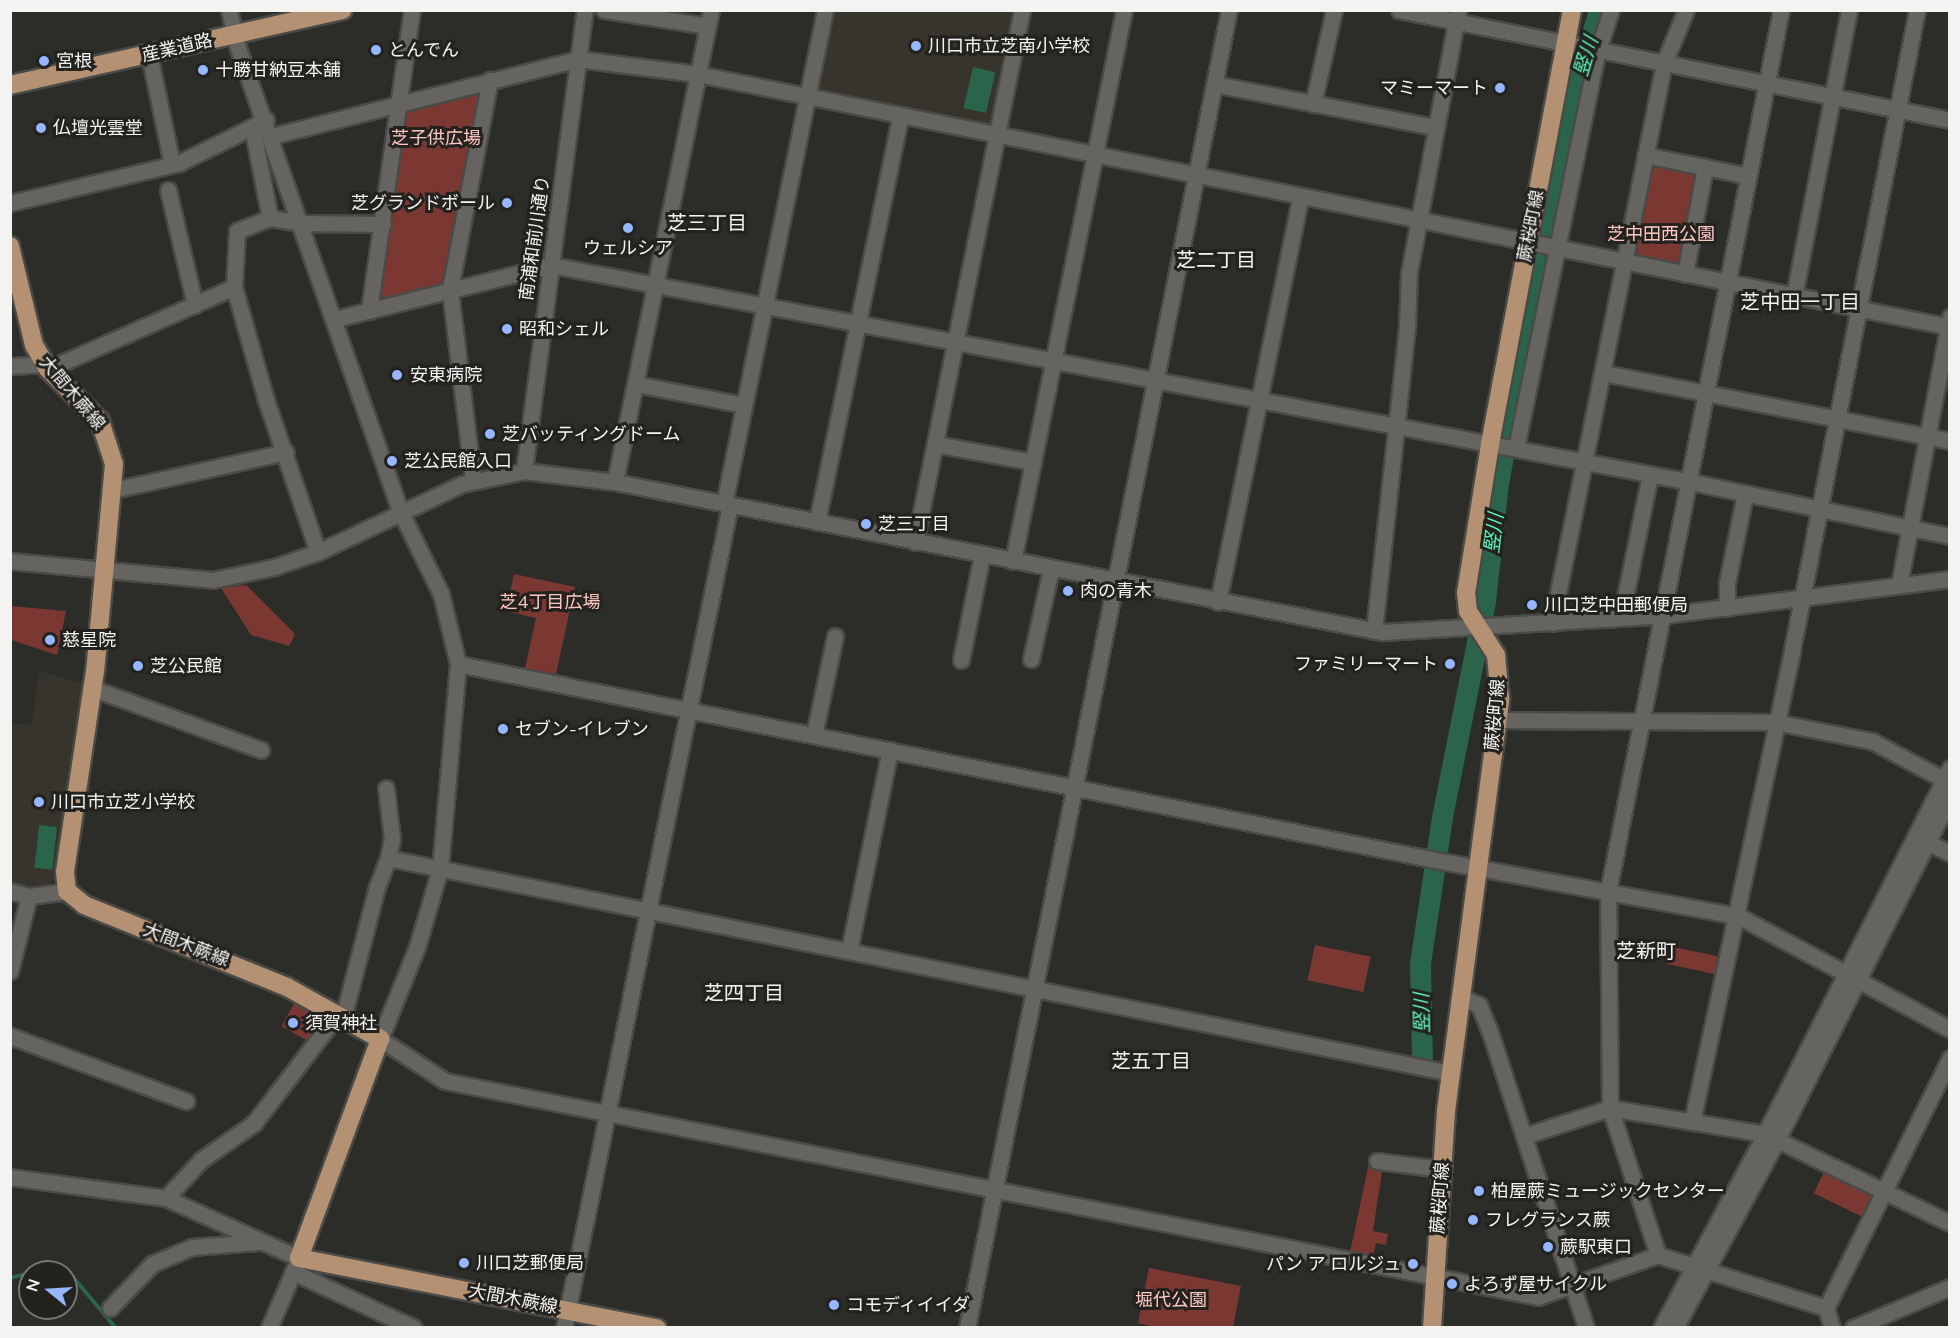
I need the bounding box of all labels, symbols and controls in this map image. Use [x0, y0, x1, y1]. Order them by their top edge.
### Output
street label: 産業道路 [139, 29, 215, 67]
water label: 竪川 [1568, 33, 1602, 79]
place label: 川口市立芝南小学校 [928, 35, 1090, 57]
place label: とんでん [388, 39, 460, 61]
marker: 川口市立芝南小学校 [909, 39, 923, 53]
marker: とんでん [369, 43, 383, 57]
place label: 宮根 [56, 50, 92, 72]
marker: 宮根 [37, 54, 51, 68]
place label: 十勝甘納豆本舗 [215, 59, 341, 81]
marker: 十勝甘納豆本舗 [196, 63, 210, 77]
place label: マミーマート [1380, 77, 1488, 99]
marker: マミーマート [1493, 81, 1507, 95]
place label: 仏壇光雲堂 [53, 117, 143, 139]
marker: 仏壇光雲堂 [34, 121, 48, 135]
park label: 芝子供広場 [391, 127, 481, 149]
street label: 南浦和前川通り [516, 174, 554, 302]
street label: 蕨桜町線 [1514, 189, 1548, 263]
place label: 芝グランドボール [351, 192, 495, 214]
marker: 芝グランドボール [500, 196, 514, 210]
district label: 芝三丁目 [667, 210, 747, 234]
marker: ウェルシア [621, 221, 635, 235]
park label: 芝中田西公園 [1607, 223, 1715, 245]
place label: ウェルシア [583, 237, 673, 259]
district label: 芝二丁目 [1176, 247, 1256, 271]
district label: 芝中田一丁目 [1740, 289, 1860, 313]
place label: 昭和シェル [519, 318, 609, 340]
marker: 昭和シェル [500, 322, 514, 336]
street label: 大間木蕨線 [35, 352, 109, 434]
place label: 安東病院 [410, 364, 482, 386]
marker: 安東病院 [388, 366, 406, 384]
place label: 芝バッティングドーム [502, 423, 682, 445]
marker: 芝バッティングドーム [483, 427, 497, 441]
place label: 芝公民館入口 [404, 450, 512, 472]
marker: 芝公民館入口 [385, 454, 399, 468]
water label: 竪川 [1479, 512, 1507, 554]
place label: 芝三丁目 [878, 513, 950, 535]
marker: 芝三丁目 [859, 517, 873, 531]
place label: 肉の青木 [1080, 580, 1152, 602]
marker: 肉の青木 [1061, 584, 1075, 598]
park label: 芝4丁目広場 [500, 591, 600, 613]
place label: 川口芝中田郵便局 [1544, 594, 1688, 616]
marker: 川口芝中田郵便局 [1525, 598, 1539, 612]
place label: 慈星院 [62, 629, 116, 651]
marker: 慈星院 [43, 633, 57, 647]
place label: ファミリーマート [1294, 653, 1438, 675]
place label: 芝公民館 [150, 655, 222, 677]
marker: ファミリーマート [1443, 657, 1457, 671]
marker: 芝公民館 [131, 659, 145, 673]
street label: 蕨桜町線 [1481, 678, 1509, 752]
place label: セブン-イレブン [515, 718, 649, 740]
marker: セブン-イレブン [496, 722, 510, 736]
place label: 川口市立芝小学校 [51, 791, 195, 813]
marker: 川口市立芝小学校 [32, 795, 46, 809]
street label: 大間木蕨線 [140, 919, 232, 971]
district label: 芝新町 [1616, 938, 1676, 962]
district label: 芝四丁目 [704, 980, 784, 1004]
water label: 竪川 [1409, 993, 1433, 1033]
place label: 須賀神社 [305, 1012, 377, 1034]
marker: 須賀神社 [286, 1016, 300, 1030]
district label: 芝五丁目 [1111, 1048, 1191, 1072]
street label: 蕨桜町線 [1427, 1161, 1453, 1235]
place label: 柏屋蕨ミュージックセンター [1491, 1180, 1725, 1202]
marker: 柏屋蕨ミュージックセンター [1472, 1184, 1486, 1198]
place label: フレグランス蕨 [1485, 1209, 1611, 1231]
marker: フレグランス蕨 [1466, 1213, 1480, 1227]
place label: 蕨駅東口 [1560, 1236, 1632, 1258]
marker: 蕨駅東口 [1541, 1240, 1555, 1254]
place label: 川口芝郵便局 [476, 1252, 584, 1274]
place label: パン ア ロルジュ [1266, 1253, 1401, 1275]
marker: 川口芝郵便局 [457, 1256, 471, 1270]
marker: パン ア ロルジュ [1406, 1257, 1420, 1271]
north arrow [18, 1260, 78, 1320]
place label: よろず屋サイクル [1464, 1273, 1608, 1295]
text: N [21, 1276, 44, 1294]
marker: よろず屋サイクル [1445, 1277, 1459, 1291]
street label: 大間木蕨線 [467, 1280, 559, 1318]
park label: 堀代公園 [1135, 1289, 1207, 1311]
place label: コモディイイダ [846, 1294, 972, 1316]
marker: コモディイイダ [827, 1298, 841, 1312]

